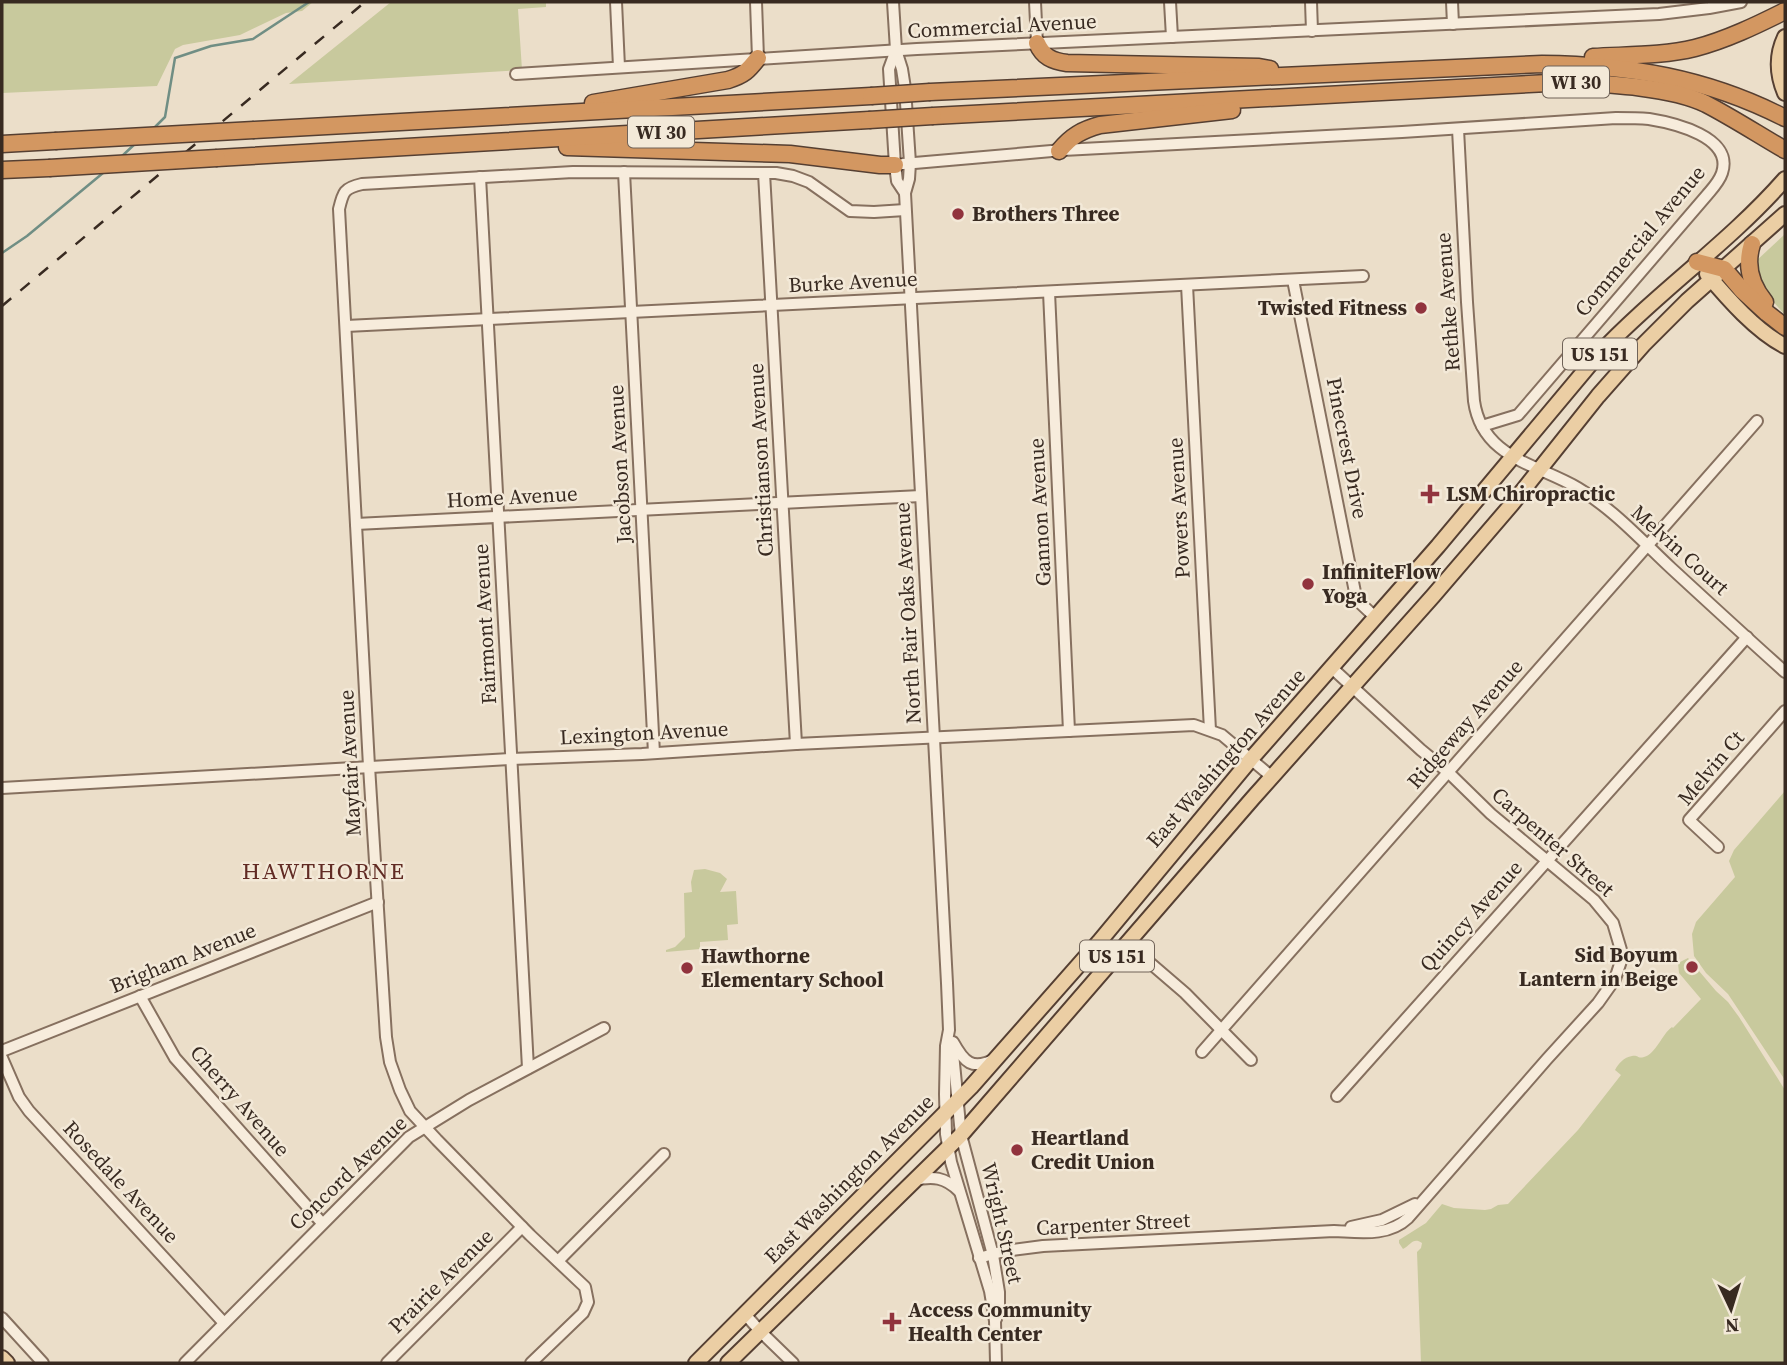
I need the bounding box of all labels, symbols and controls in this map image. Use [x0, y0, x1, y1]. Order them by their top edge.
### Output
street label: Commercial Avenue [907, 6, 1097, 45]
road number: WI 30 [1543, 66, 1609, 97]
road number: WI 30 [628, 116, 694, 148]
street label: Commercial Avenue [1568, 159, 1712, 323]
place label: Brothers Three [972, 199, 1119, 228]
marker: Brothers Three [950, 206, 966, 222]
street label: Rethke Avenue [1428, 232, 1467, 372]
street label: Burke Avenue [788, 264, 918, 299]
place label: Twisted Fitness [1258, 293, 1407, 322]
marker: Twisted Fitness [1413, 300, 1429, 316]
road number: US 151 [1563, 338, 1637, 370]
street label: Christianson Avenue [741, 363, 780, 558]
street label: Pinecrest Drive [1320, 375, 1375, 521]
street label: Jacobson Avenue [601, 384, 638, 545]
street label: Gannon Avenue [1021, 437, 1058, 587]
street label: Powers Avenue [1160, 437, 1197, 579]
street label: Home Avenue [446, 479, 578, 514]
place label: LSM Chiropractic [1446, 479, 1615, 508]
marker: LSM Chiropractic [1420, 484, 1440, 504]
street label: Melvin Court [1625, 498, 1736, 601]
street label: North Fair Oaks Avenue [887, 501, 928, 725]
street label: Fairmont Avenue [466, 543, 503, 705]
place label: InfiniteFlow Yoga [1322, 557, 1442, 610]
marker: InfiniteFlow Yoga [1300, 576, 1316, 592]
street label: Ridgeway Avenue [1400, 652, 1529, 795]
street label: East Washington Avenue [1139, 662, 1312, 854]
street label: Mayfair Avenue [331, 689, 368, 837]
street label: Lexington Avenue [559, 714, 729, 751]
street label: Melvin Ct [1671, 724, 1751, 811]
street label: Carpenter Street [1486, 780, 1621, 903]
street label: Quincy Avenue [1413, 854, 1529, 978]
district label: HAWTHORNE [242, 855, 406, 887]
street label: Brigham Avenue [106, 915, 260, 1000]
road number: US 151 [1080, 940, 1154, 972]
place label: Sid Boyum Lantern in Beige [1519, 940, 1678, 993]
place label: Hawthorne Elementary School [701, 941, 884, 994]
marker: Sid Boyum Lantern in Beige [1684, 959, 1700, 975]
marker: Hawthorne Elementary School [679, 960, 695, 976]
street label: Cherry Avenue [184, 1039, 297, 1163]
street label: East Washington Avenue [757, 1087, 940, 1270]
street label: Concord Avenue [282, 1109, 413, 1236]
street label: Rosedale Avenue [57, 1114, 186, 1249]
place label: Heartland Credit Union [1031, 1123, 1155, 1176]
marker: Heartland Credit Union [1009, 1142, 1025, 1158]
street label: Wright Street [974, 1159, 1031, 1286]
street label: Carpenter Street [1035, 1205, 1191, 1242]
street label: Prairie Avenue [382, 1222, 499, 1339]
north arrow [1696, 1274, 1766, 1344]
place label: Access Community Health Center [908, 1295, 1092, 1348]
marker: Access Community Health Center [882, 1312, 902, 1332]
text: N [1724, 1313, 1740, 1339]

